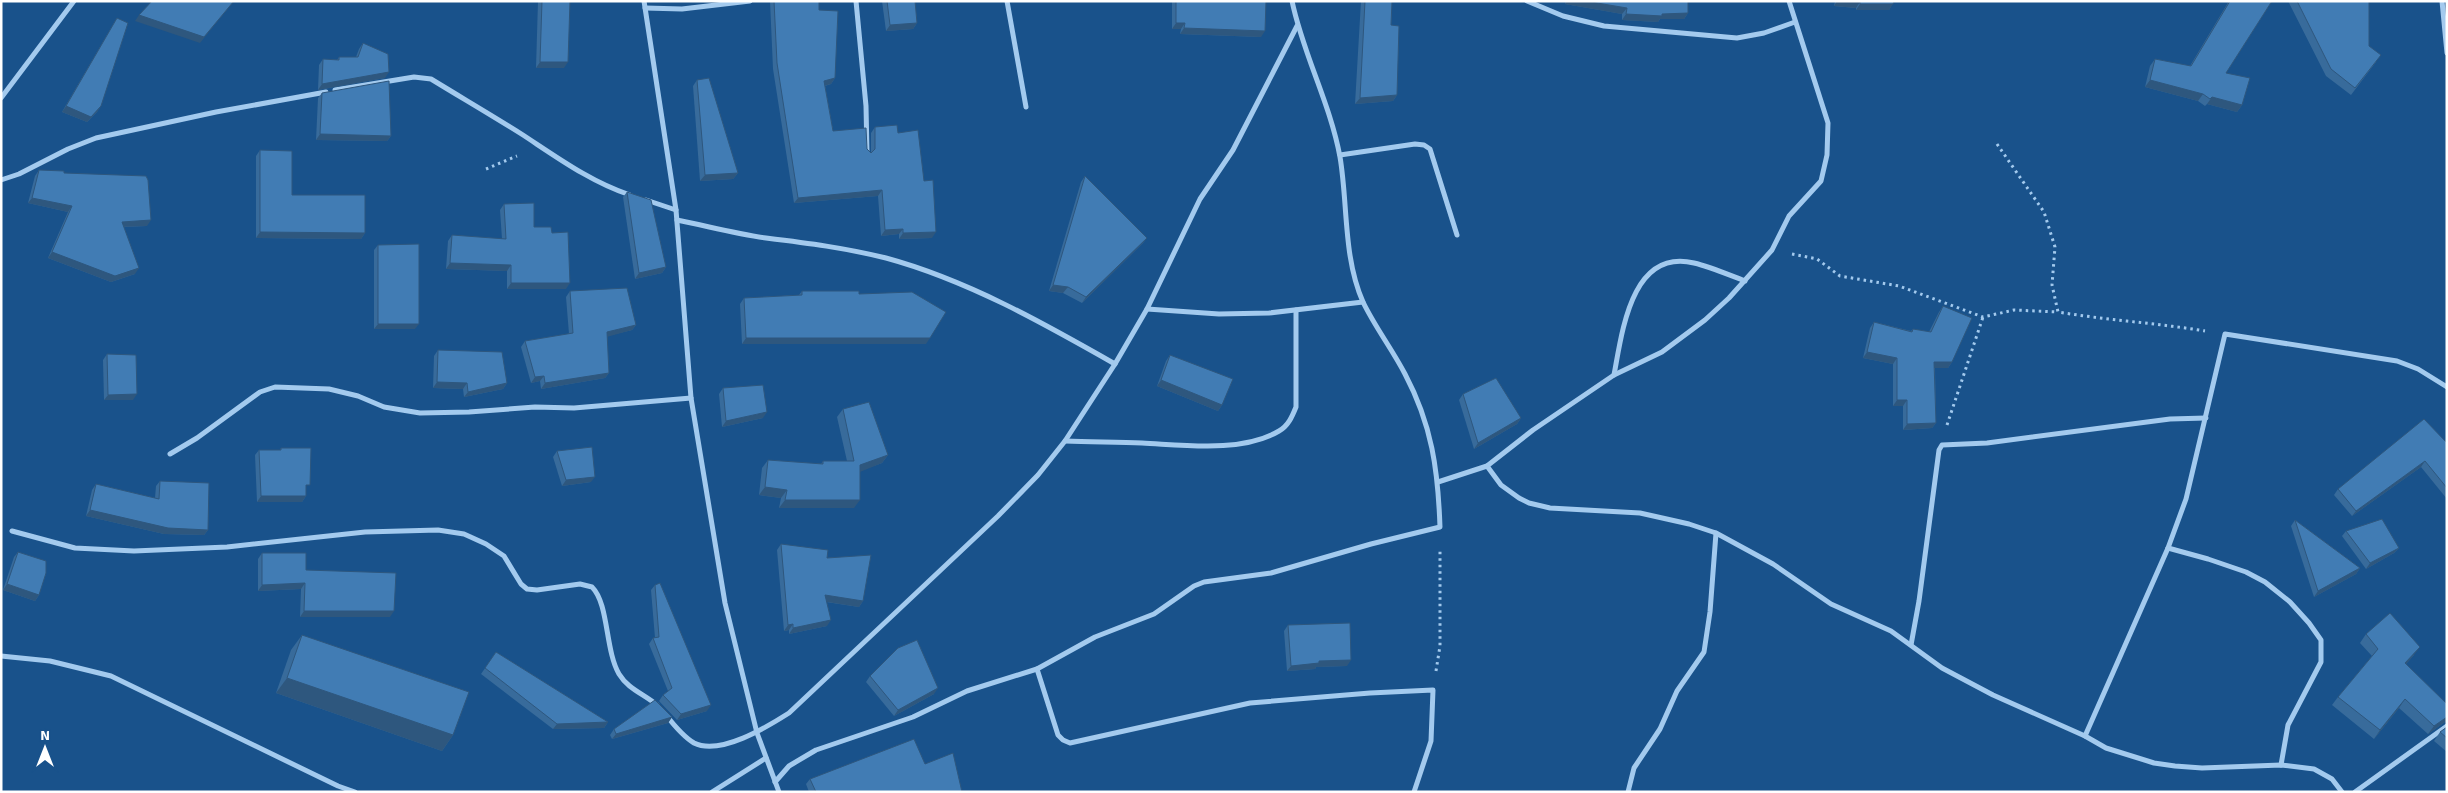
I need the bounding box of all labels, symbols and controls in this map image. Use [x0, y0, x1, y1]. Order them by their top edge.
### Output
north arrow [20, 723, 70, 773]
text: N [40, 727, 50, 744]

